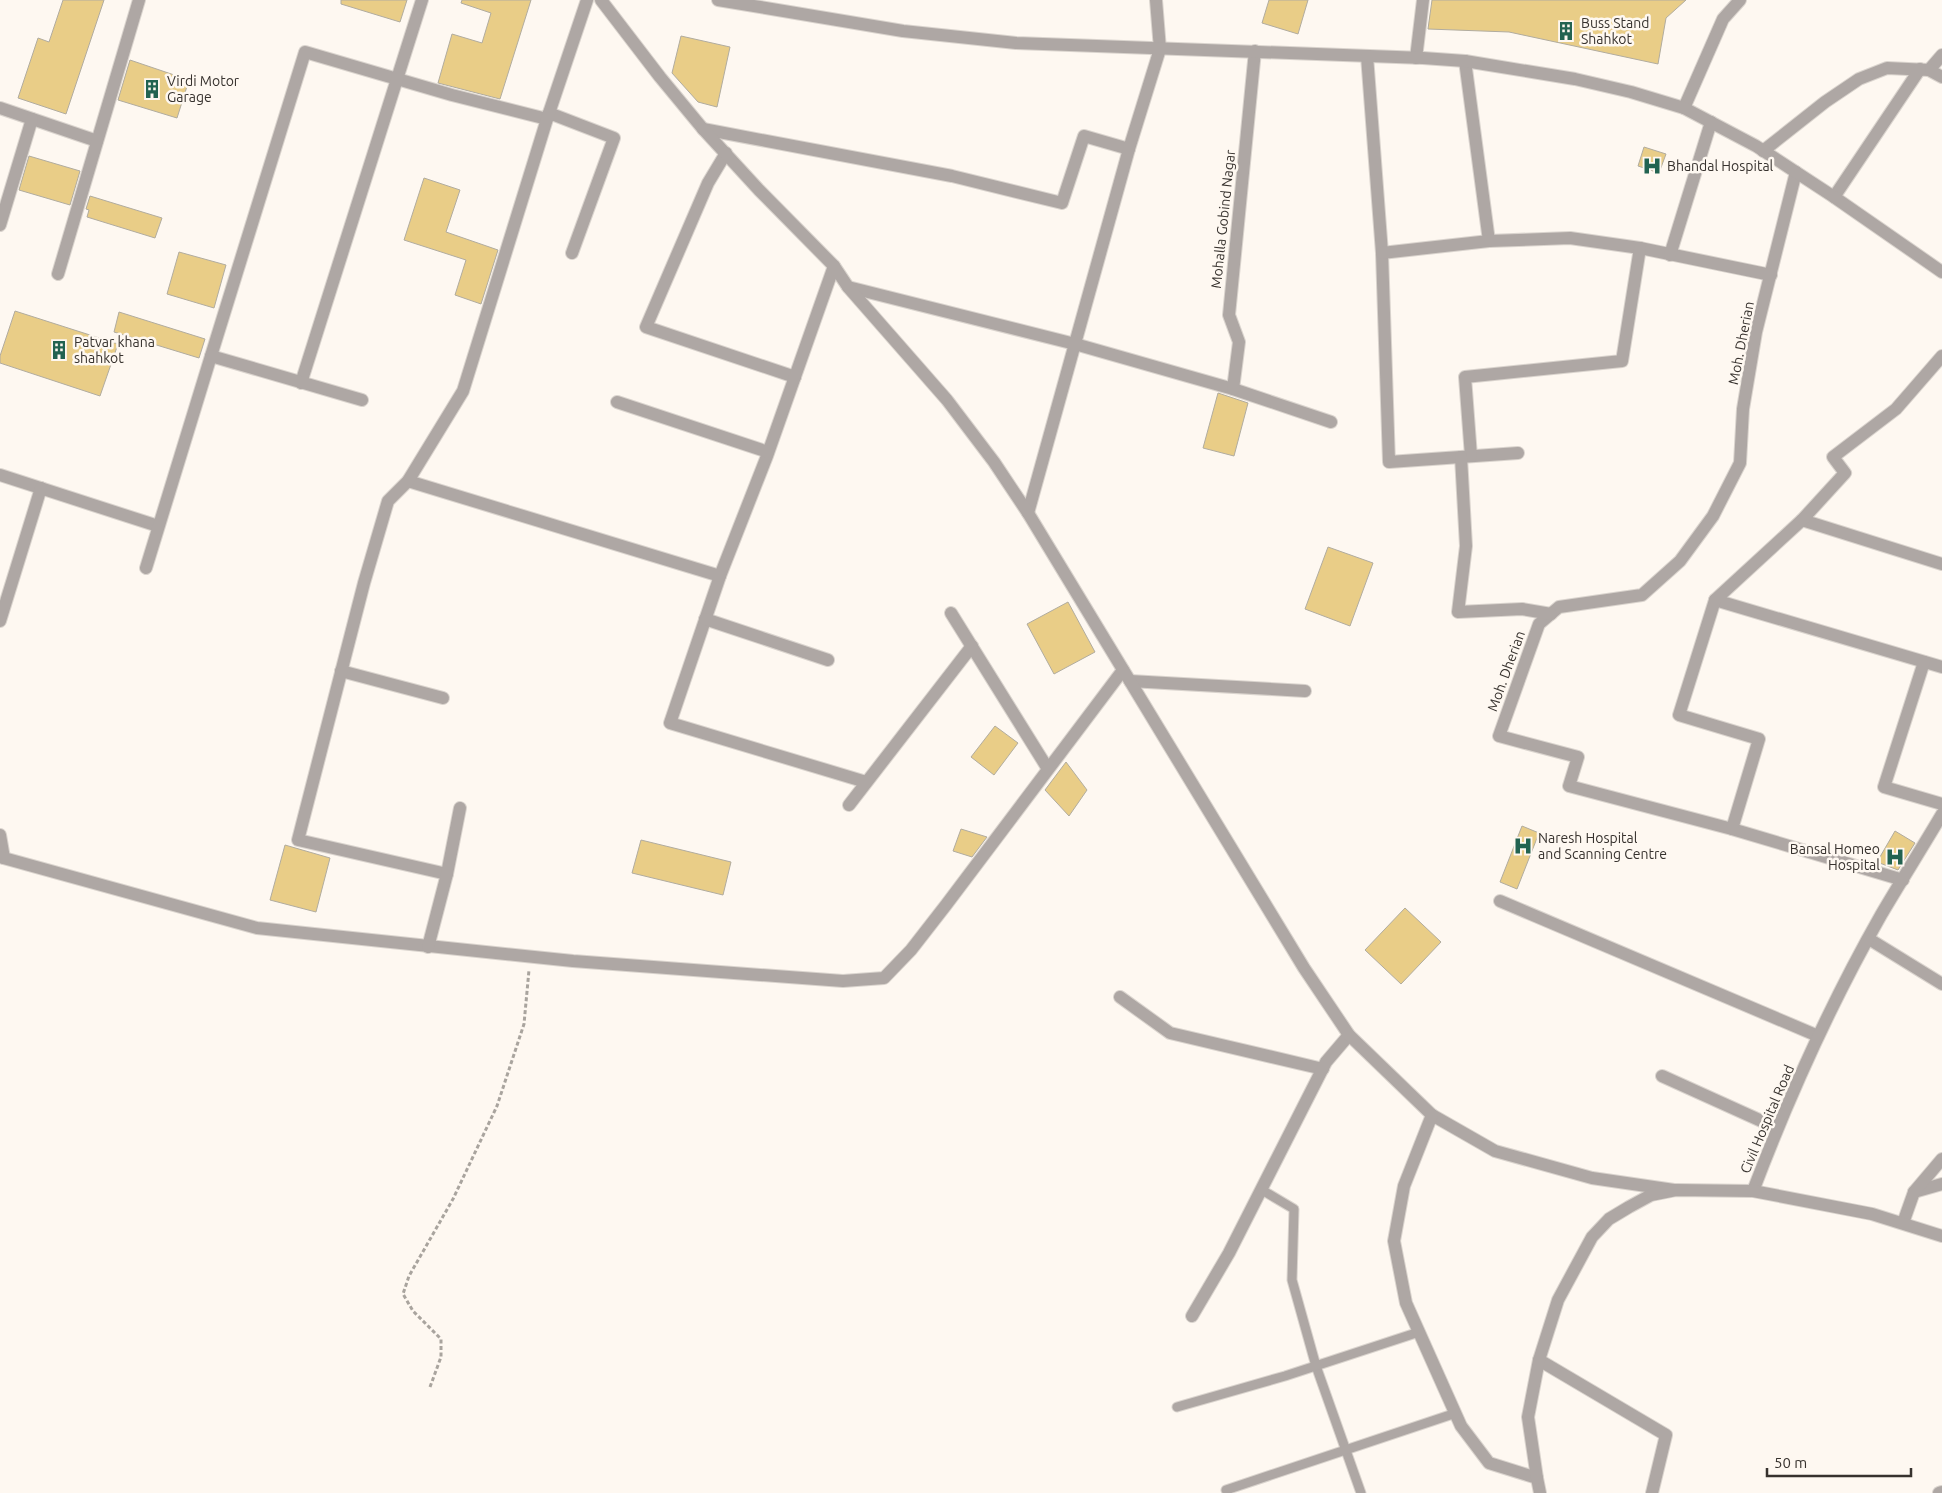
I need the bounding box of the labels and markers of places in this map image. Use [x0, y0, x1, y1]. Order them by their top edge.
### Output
place label: Buss Stand Shahkot [1581, 15, 1649, 47]
building icon: Buss Stand Shahkot [1555, 20, 1577, 42]
place label: Virdi Motor Garage [167, 73, 240, 105]
building icon: Virdi Motor Garage [141, 78, 163, 100]
hospital icon: Bhandal Hospital [1641, 155, 1663, 177]
place label: Bhandal Hospital [1667, 158, 1774, 174]
place label: Patvar khana shahkot [74, 334, 155, 366]
building icon: Patvar khana shahkot [48, 339, 70, 361]
place label: Naresh Hospital and Scanning Centre [1538, 830, 1667, 862]
hospital icon: Naresh Hospital and Scanning Centre [1512, 835, 1534, 857]
place label: Bansal Homeo Hospital [1790, 841, 1880, 873]
hospital icon: Bansal Homeo Hospital [1884, 846, 1906, 868]

